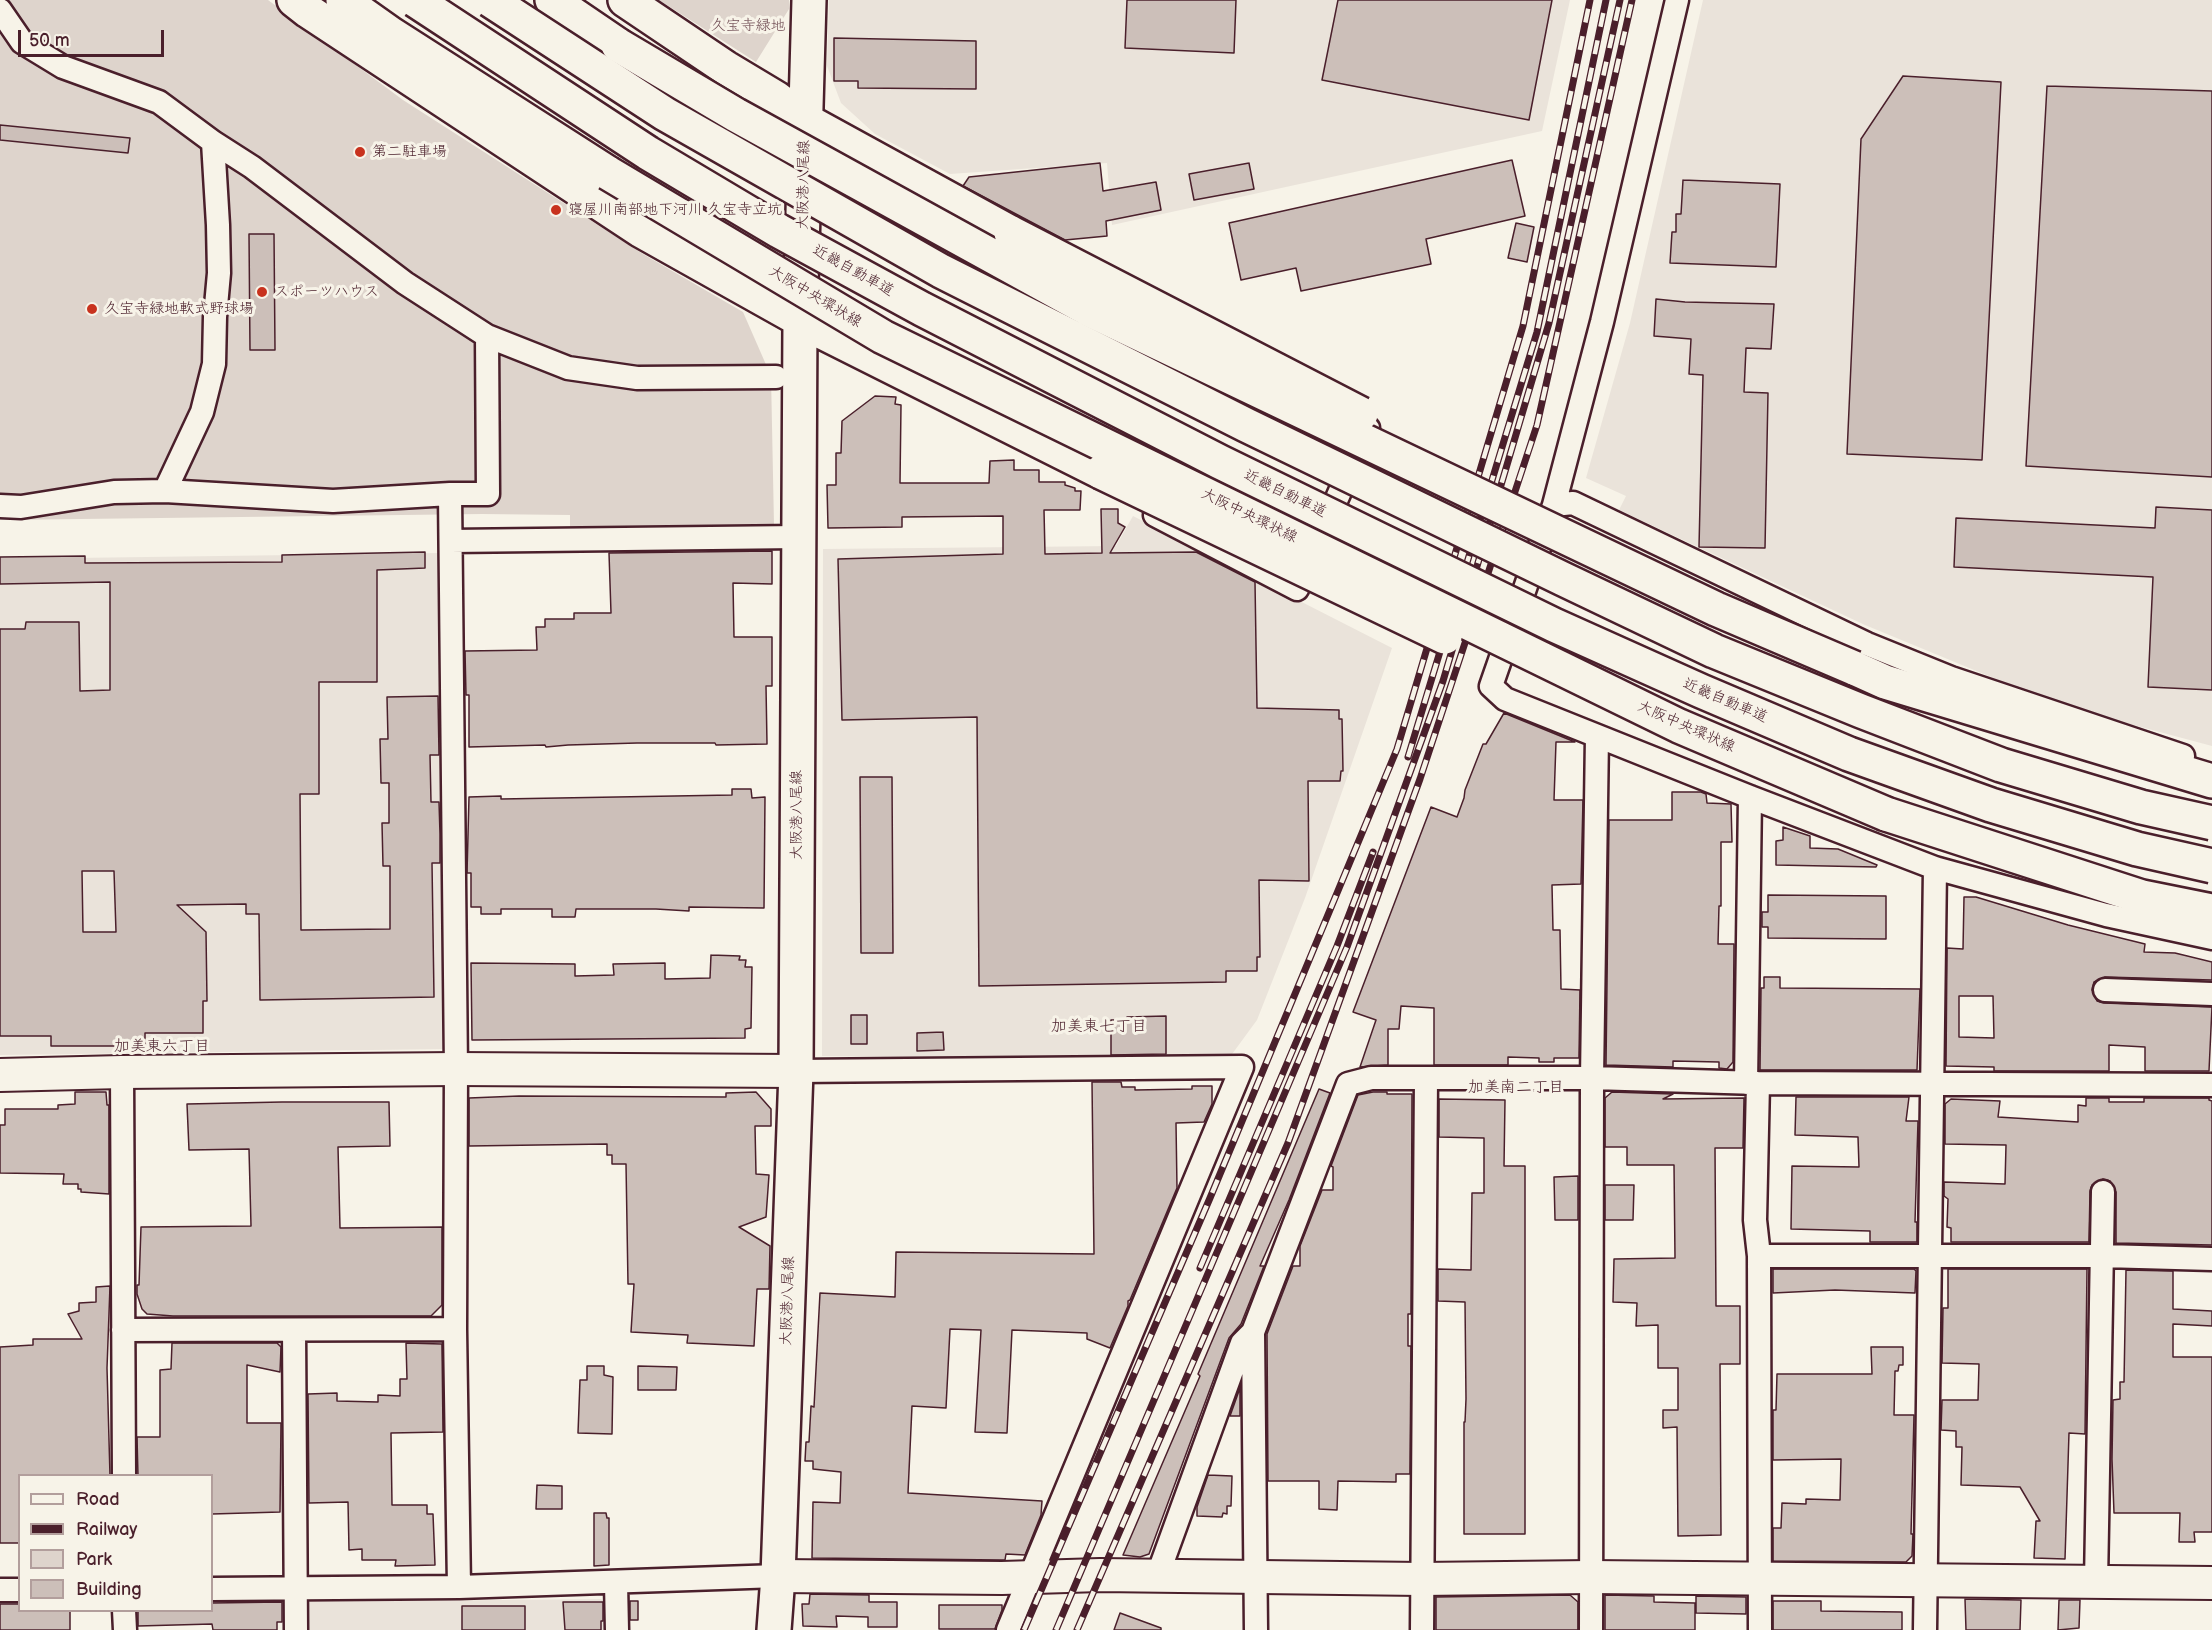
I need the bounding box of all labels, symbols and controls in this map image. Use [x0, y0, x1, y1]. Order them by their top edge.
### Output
park label: 久宝寺緑地 [711, 17, 785, 35]
scale bar [21, 18, 166, 56]
text: 50 m [29, 30, 70, 51]
street label: 大阪港八尾線 [794, 140, 814, 230]
place label: 第二駐車場 [372, 143, 447, 161]
marker: 第二駐車場 [353, 145, 367, 159]
place label: 寝屋川南部地下河川 久宝寺立坑 [568, 201, 782, 219]
marker: 寝屋川南部地下河川 久宝寺立坑 [549, 203, 563, 217]
street label: 近畿自動車道 [809, 241, 897, 301]
street label: 大阪中央環状線 [765, 262, 865, 332]
place label: スポーツハウス [274, 283, 379, 301]
marker: スポーツハウス [255, 285, 269, 299]
place label: 久宝寺緑地軟式野球場 [104, 300, 254, 318]
marker: 久宝寺緑地軟式野球場 [85, 302, 99, 316]
street label: 近畿自動車道 [1241, 466, 1329, 522]
street label: 大阪中央環状線 [1198, 485, 1300, 547]
street label: 近畿自動車道 [1680, 675, 1770, 727]
street label: 大阪中央環状線 [1634, 697, 1738, 757]
street label: 大阪港八尾線 [788, 770, 806, 860]
district label: 加美東七丁目 [1051, 1017, 1147, 1037]
district label: 加美東六丁目 [114, 1037, 210, 1057]
district label: 加美南二丁目 [1468, 1078, 1564, 1098]
street label: 大阪港八尾線 [777, 1256, 799, 1346]
legend [18, 1474, 213, 1612]
text: Road [76, 1489, 120, 1510]
text: Railway [76, 1519, 138, 1540]
text: Park [76, 1549, 112, 1570]
text: Building [76, 1579, 142, 1600]

